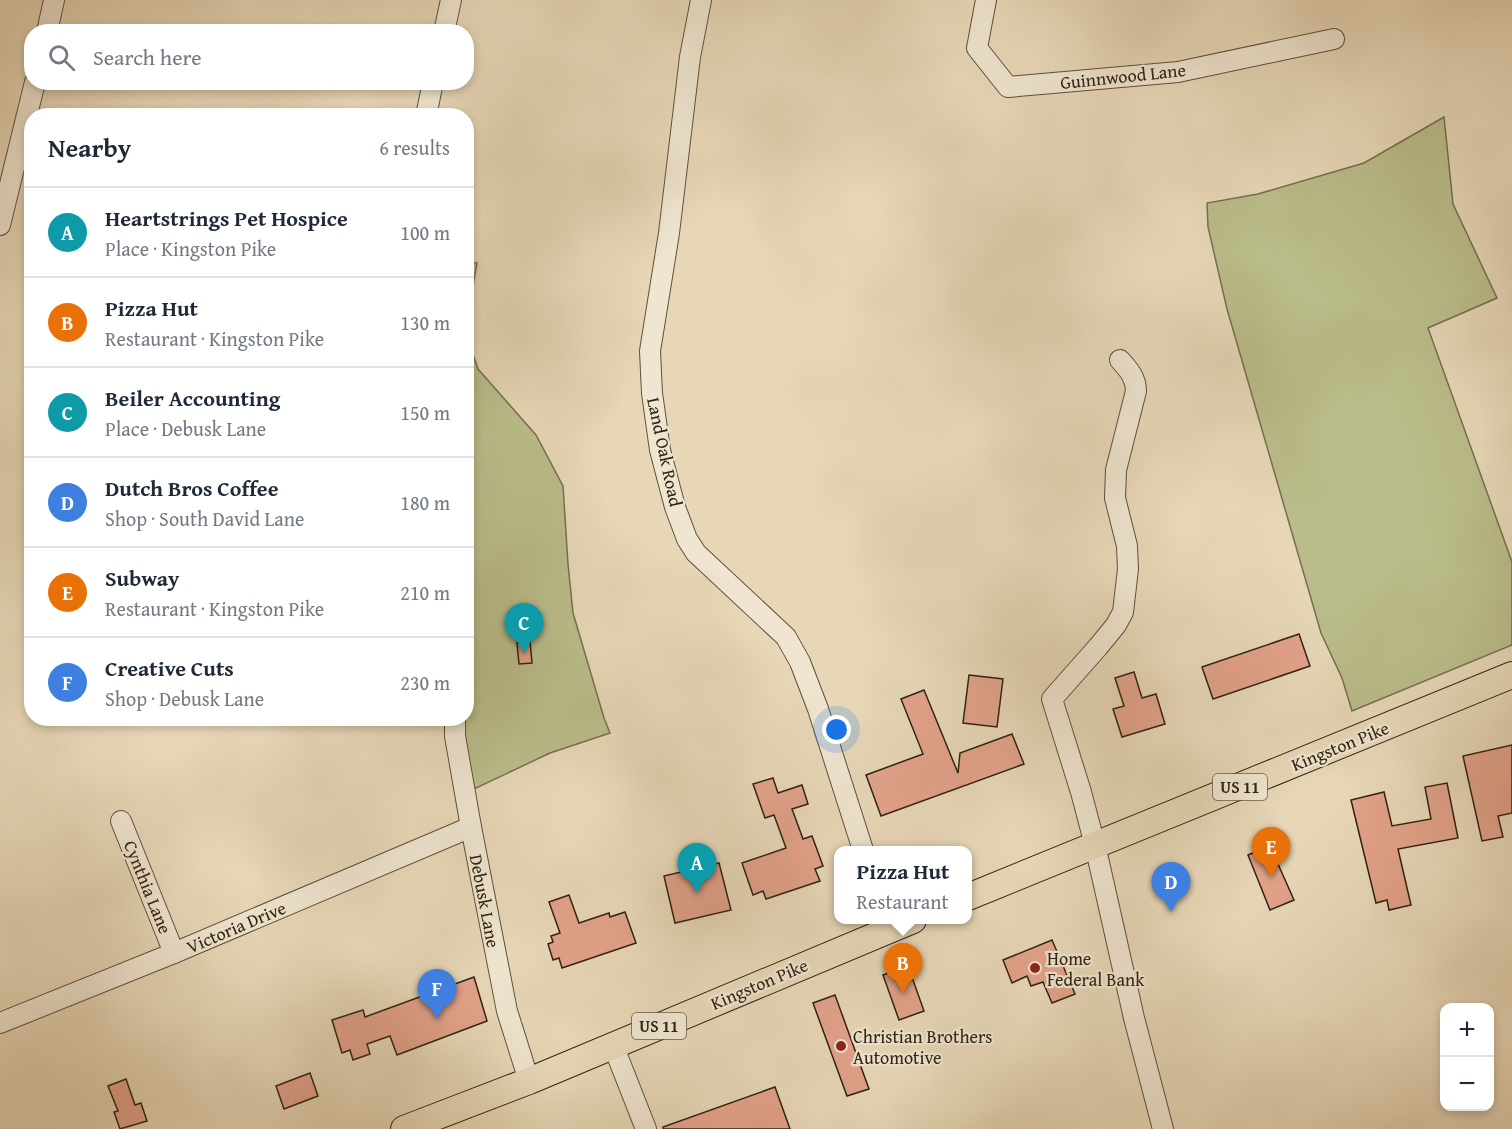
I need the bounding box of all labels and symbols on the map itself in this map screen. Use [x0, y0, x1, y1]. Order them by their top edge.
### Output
street label: Guinnwood Lane [1059, 56, 1187, 96]
street label: Land Oak Road [640, 395, 690, 510]
pin: C [504, 604, 544, 653]
street label: Kingston Pike [1287, 714, 1393, 778]
your location [822, 715, 851, 744]
road number: US 11 [1213, 774, 1267, 800]
pin: E [1252, 828, 1290, 877]
street label: Cynthia Lane [117, 836, 179, 938]
pin: A [678, 844, 716, 893]
street label: Debusk Lane [463, 852, 507, 950]
pin: D [1152, 862, 1190, 912]
street label: Victoria Drive [182, 894, 290, 960]
pin: B [884, 944, 922, 993]
place label: Home Federal Bank [1047, 945, 1145, 993]
street label: Kingston Pike [706, 951, 812, 1017]
marker: Home Federal Bank [1028, 961, 1042, 975]
pin: F [418, 970, 456, 1019]
road number: US 11 [632, 1013, 686, 1039]
place label: Christian Brothers Automotive [853, 1023, 993, 1071]
marker: Christian Brothers Automotive [834, 1039, 848, 1053]

